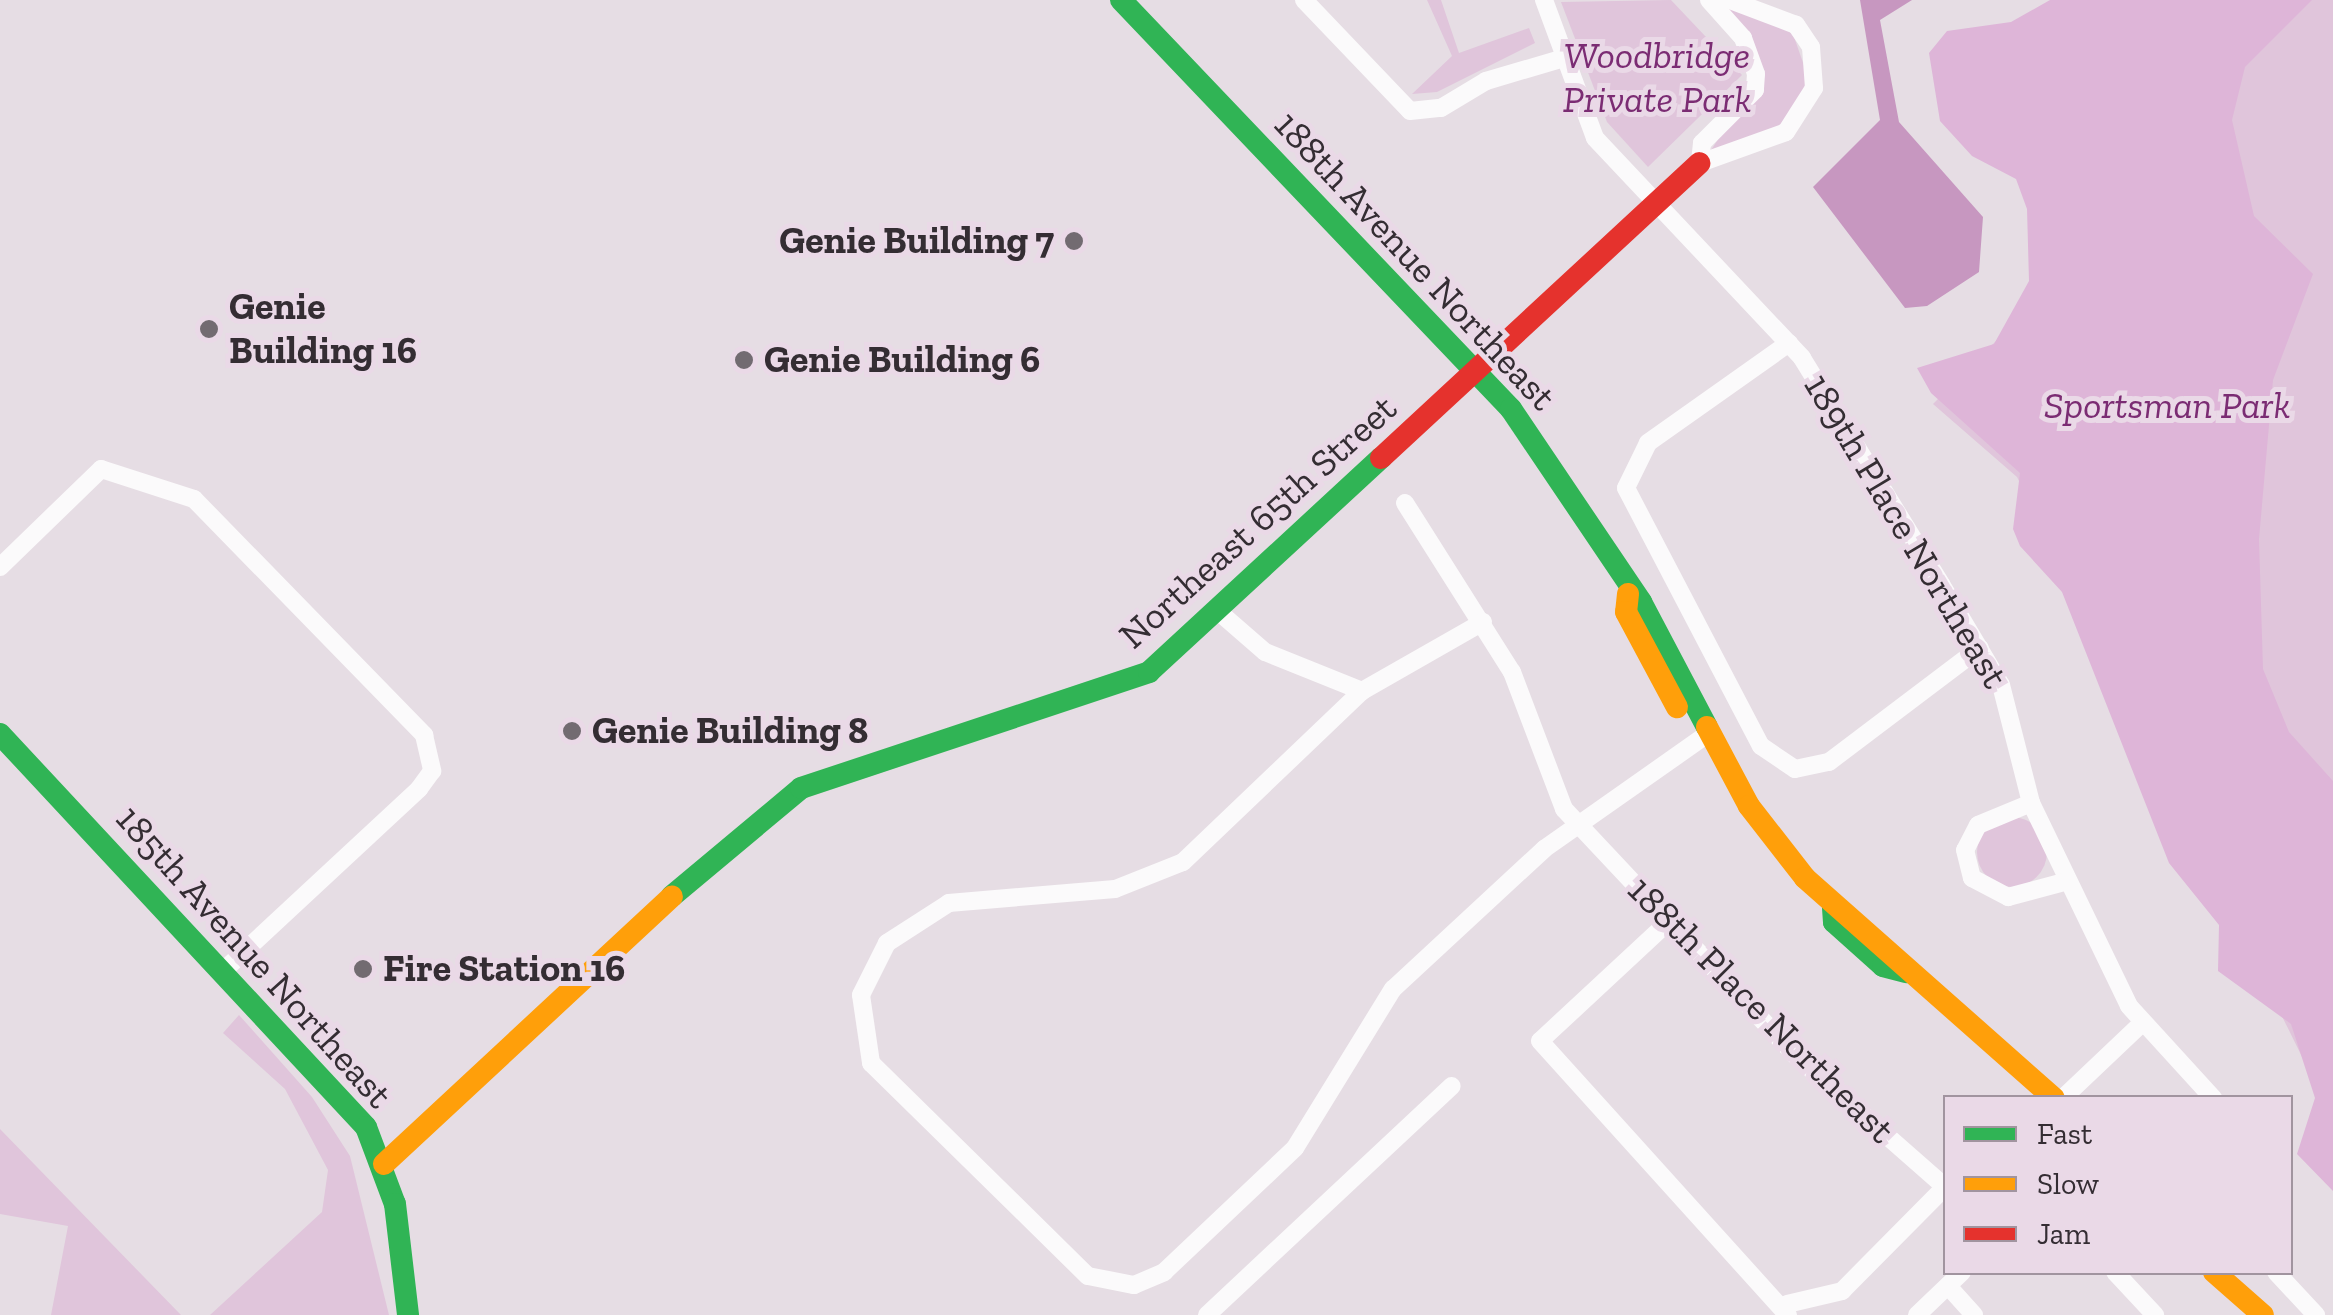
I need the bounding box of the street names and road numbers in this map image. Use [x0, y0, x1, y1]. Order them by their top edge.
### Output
street label: 188th Avenue Northeast [1264, 102, 1566, 420]
street label: 189th Place Northeast [1794, 366, 2018, 696]
street label: Northeast 65th Street [1110, 385, 1406, 659]
street label: 185th Avenue Northeast [106, 796, 402, 1118]
street label: 188th Place Northeast [1618, 867, 1904, 1153]

